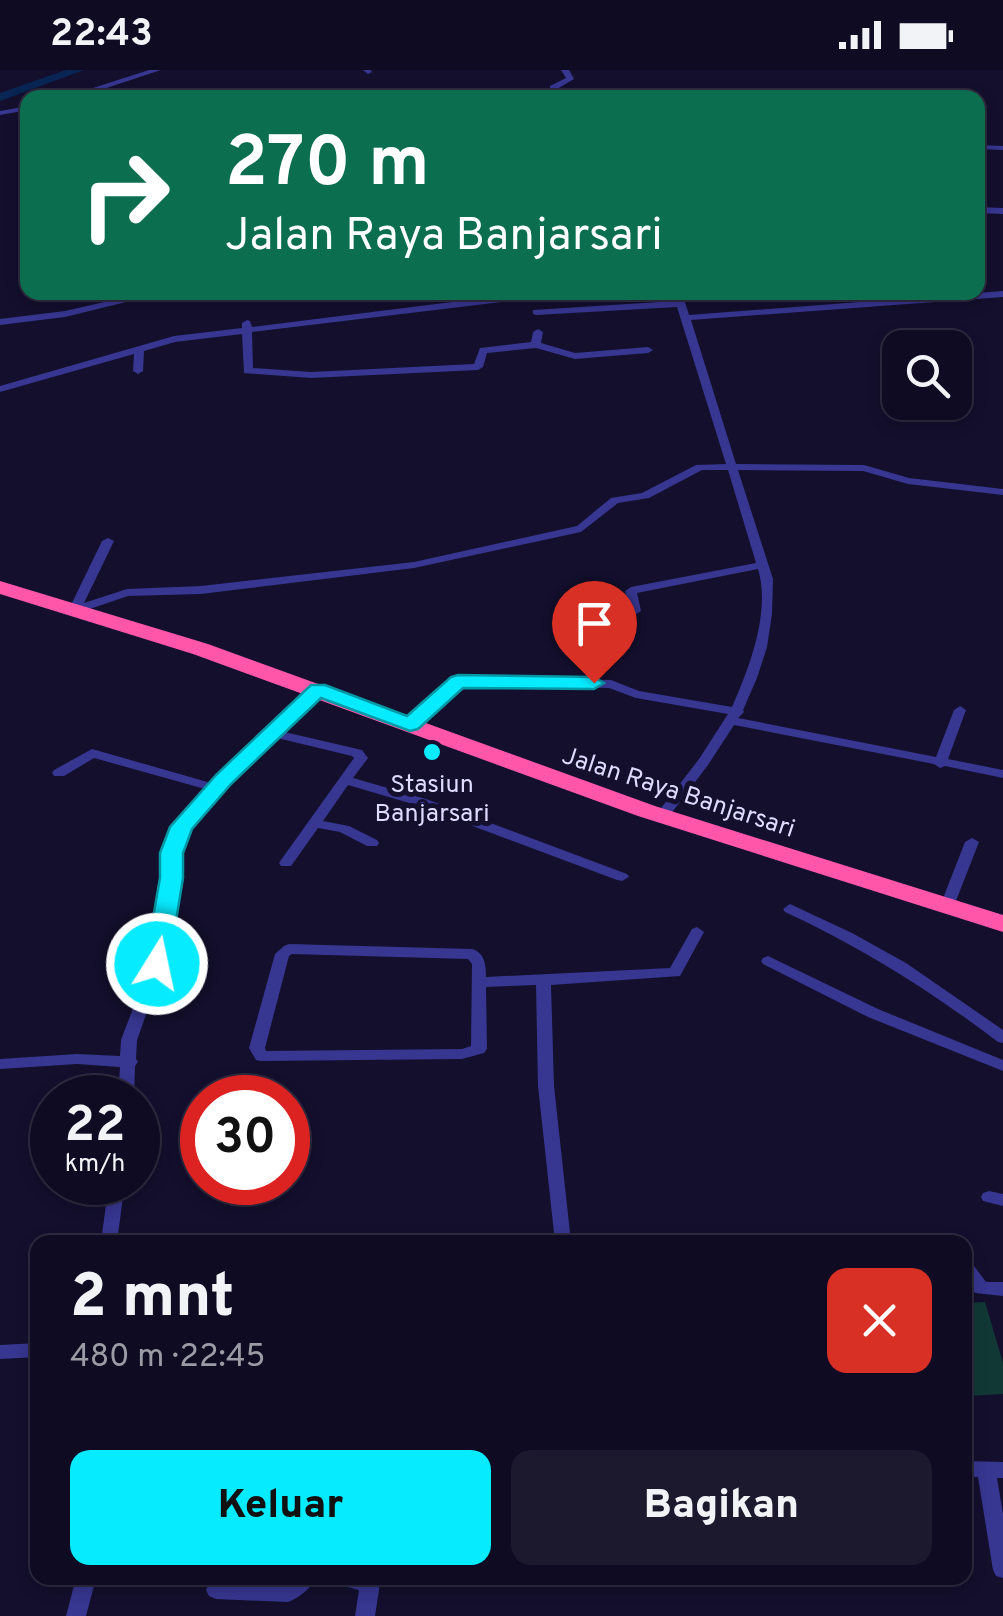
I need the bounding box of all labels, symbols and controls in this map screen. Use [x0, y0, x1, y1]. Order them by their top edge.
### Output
text: 22:43 [50, 11, 153, 60]
text: 270 m [225, 122, 430, 211]
icon: right [60, 130, 190, 260]
text: Jalan Raya Banjarsari [225, 209, 663, 266]
map controls [882, 330, 972, 420]
button: search [882, 330, 972, 420]
pin [552, 581, 637, 684]
icon: arrive [567, 596, 622, 651]
marker: Stasiun Banjarsari [421, 741, 443, 763]
street label: Jalan Raya Banjarsari [558, 741, 799, 847]
place label: Stasiun Banjarsari [374, 770, 490, 831]
position arrow [105, 912, 209, 1016]
speed limit sign: 30 [180, 1075, 310, 1205]
text: 22 [64, 1096, 126, 1159]
text: km/h [65, 1149, 125, 1181]
text: 2 mnt [70, 1262, 234, 1338]
button: close [827, 1268, 932, 1373]
text: 480 m · 22:45 [70, 1338, 265, 1378]
button: Keluar [70, 1450, 491, 1565]
button: Bagikan [511, 1450, 932, 1565]

